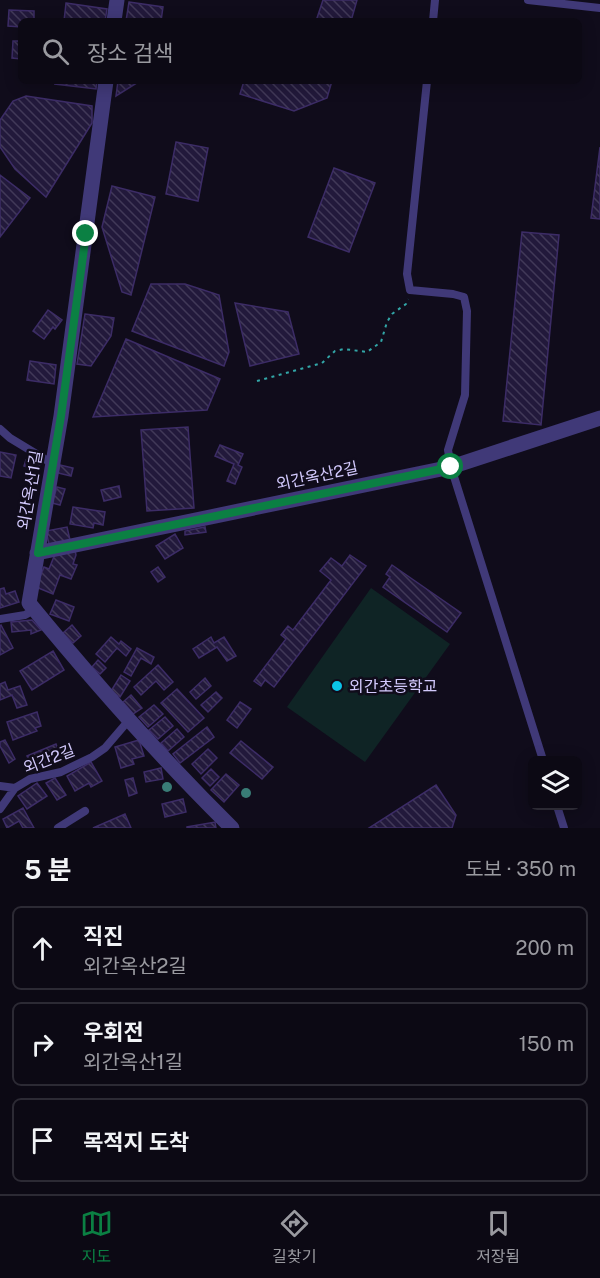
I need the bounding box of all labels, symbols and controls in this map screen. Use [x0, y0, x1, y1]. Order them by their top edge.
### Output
search box [18, 18, 582, 84]
icon: search [39, 35, 72, 68]
text: 장소 검색 [87, 40, 173, 66]
route end [72, 220, 98, 246]
street label: 외간옥산1길 [14, 449, 46, 531]
route start [437, 453, 463, 479]
street label: 외간옥산2길 [274, 458, 360, 494]
place label: 외간초등학교 [349, 677, 437, 696]
marker: 외간초등학교 [330, 679, 344, 693]
street label: 외간2길 [21, 741, 77, 777]
map controls [528, 756, 582, 810]
button: layers [528, 756, 582, 810]
text: 5 분 [24, 854, 71, 885]
text: 도보 · 350 m [465, 857, 576, 881]
text: 직진 [83, 923, 123, 949]
icon: ahead [26, 932, 59, 965]
text: 200 m [516, 936, 574, 960]
text: 외간옥산2길 [83, 954, 187, 978]
text: 우회전 [83, 1019, 144, 1045]
icon: right [26, 1028, 59, 1061]
text: 150 m [519, 1032, 574, 1056]
text: 외간옥산1길 [83, 1050, 183, 1074]
icon: arrive [26, 1124, 59, 1157]
text: 목적지 도착 [83, 1129, 189, 1155]
tab: 지도 [80, 1207, 113, 1267]
tab: 길찾기 [272, 1207, 316, 1267]
tab: 저장됨 [476, 1207, 520, 1267]

